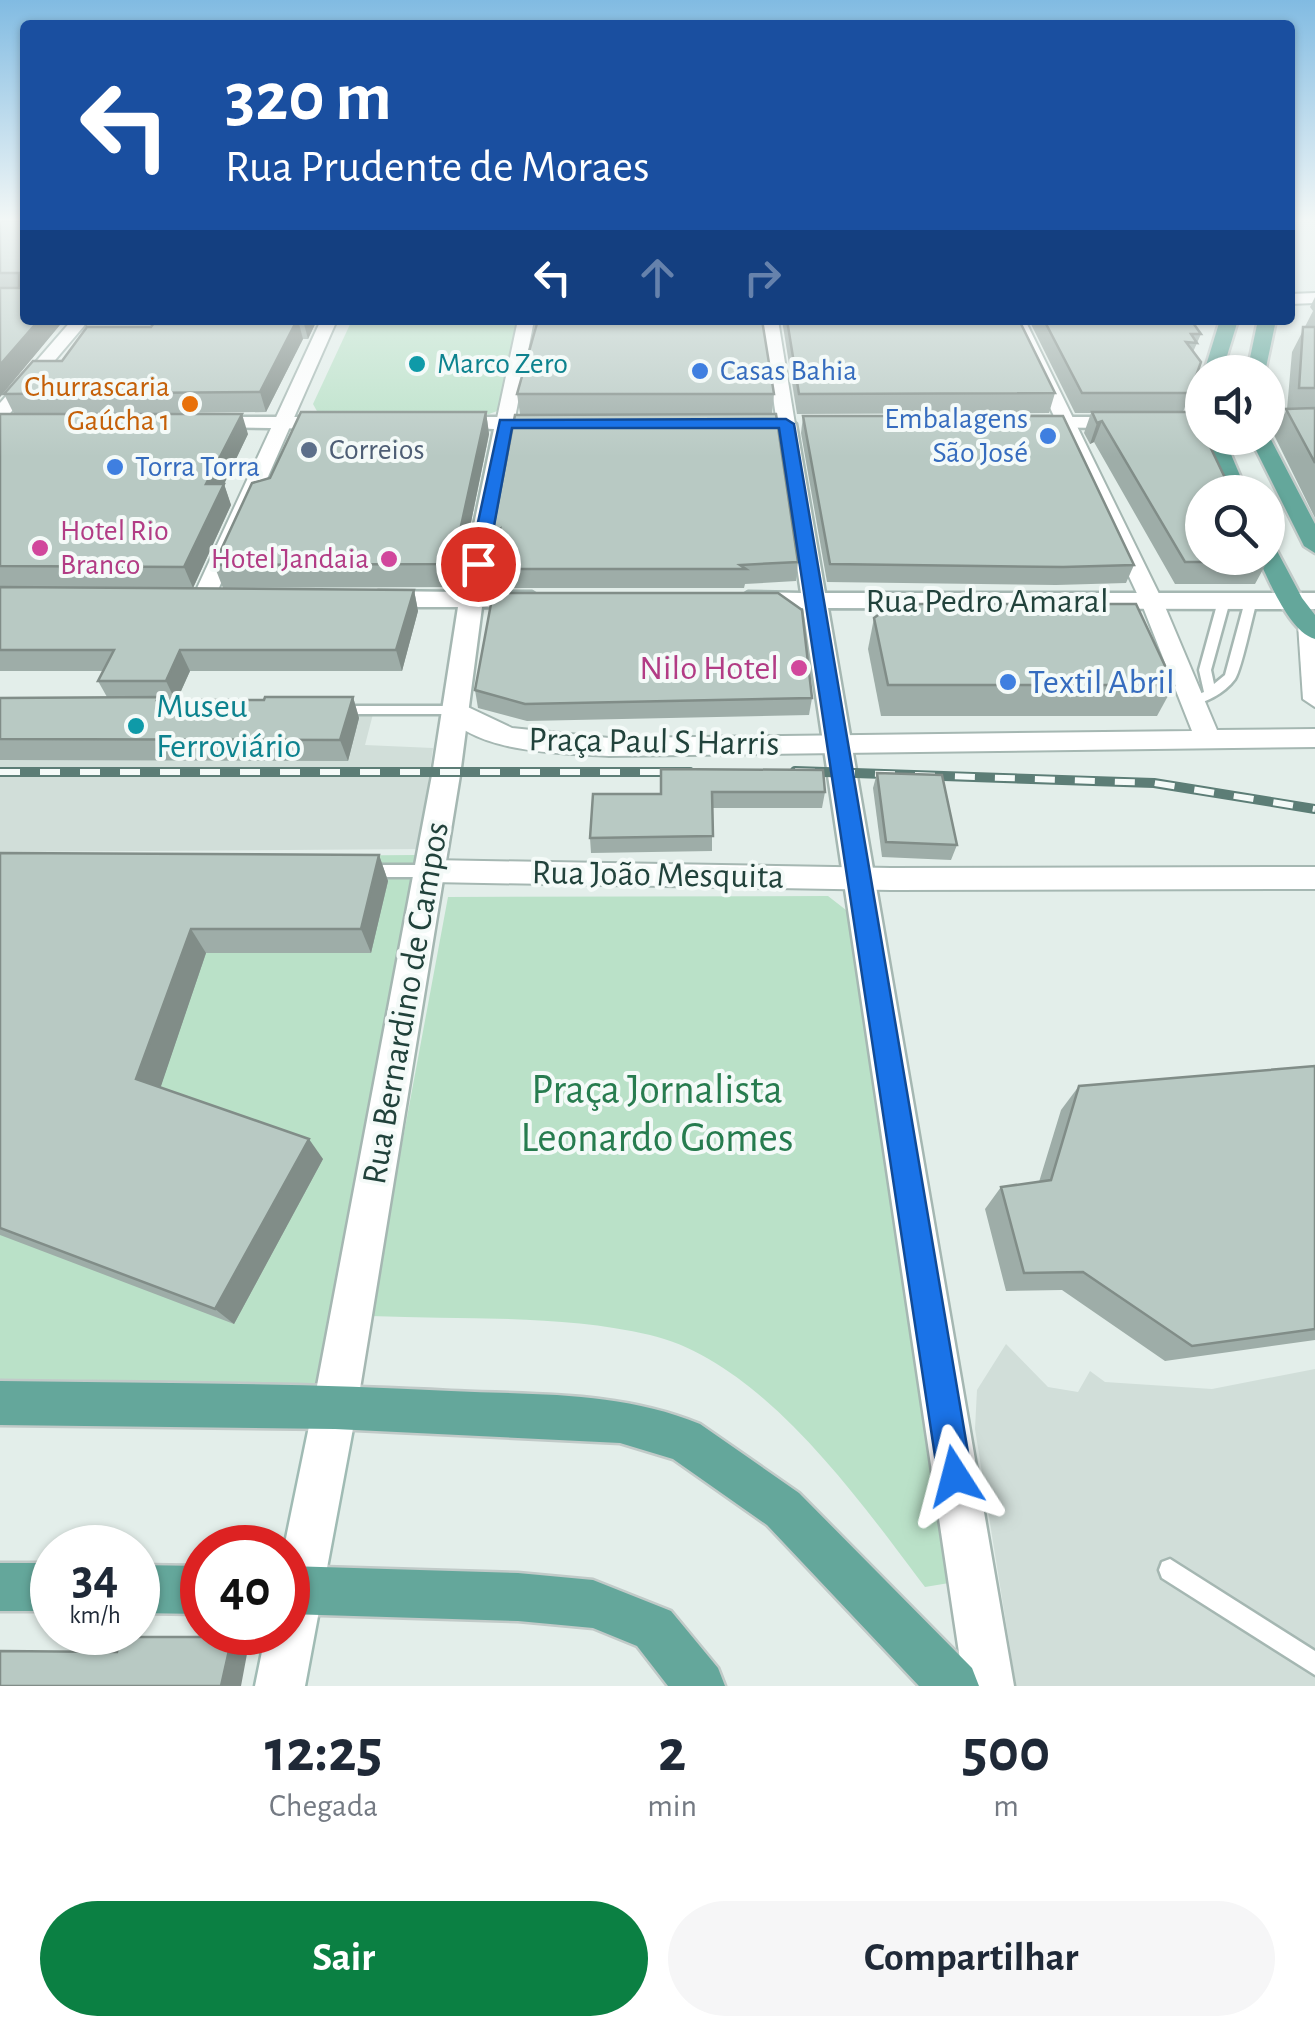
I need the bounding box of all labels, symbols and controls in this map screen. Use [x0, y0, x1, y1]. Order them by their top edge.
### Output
icon: left [60, 60, 190, 190]
text: 320 m [225, 63, 392, 133]
text: Rua Prudente de Moraes [225, 145, 650, 190]
icon: left [525, 250, 580, 305]
icon: ahead [630, 250, 685, 305]
icon: right [735, 250, 790, 305]
place label: Marco Zero [437, 349, 568, 379]
marker: Marco Zero [406, 353, 428, 375]
map controls [1185, 355, 1285, 575]
button: sound [1185, 355, 1285, 455]
place label: Casas Bahia [720, 356, 857, 386]
marker: Casas Bahia [689, 360, 711, 382]
place label: Churrascaria Gaúcha 1 [24, 372, 170, 436]
marker: Churrascaria Gaúcha 1 [179, 393, 201, 415]
place label: Embalagens São José [884, 404, 1028, 468]
marker: Embalagens São José [1037, 425, 1059, 447]
place label: Correios [329, 435, 425, 465]
marker: Correios [298, 439, 320, 461]
place label: Torra Torra [135, 452, 260, 482]
marker: Torra Torra [104, 456, 126, 478]
button: search [1185, 475, 1285, 575]
place label: Hotel Rio Branco [60, 516, 169, 580]
pin [436, 522, 521, 607]
marker: Hotel Rio Branco [29, 537, 51, 559]
icon: arrive [451, 537, 506, 592]
place label: Hotel Jandaia [211, 544, 369, 574]
marker: Hotel Jandaia [378, 548, 400, 570]
street label: Rua Pedro Amaral [865, 584, 1109, 619]
place label: Nilo Hotel [639, 651, 779, 686]
marker: Nilo Hotel [788, 657, 810, 679]
place label: Textil Abril [1028, 665, 1175, 700]
marker: Textil Abril [997, 671, 1019, 693]
place label: Museu Ferroviário [156, 689, 301, 764]
marker: Museu Ferroviário [125, 715, 147, 737]
street label: Praça Paul S Harris [528, 722, 780, 762]
street label: Rua Bernardino de Campos [357, 819, 455, 1187]
street label: Rua João Mesquita [531, 855, 785, 895]
park label: Praça Jornalista Leonardo Gomes [520, 1069, 794, 1159]
position arrow [903, 1424, 1007, 1528]
speed limit sign: 40 [180, 1525, 310, 1655]
text: 34 [72, 1553, 118, 1603]
text: km/h [69, 1603, 121, 1628]
text: 12:25 [265, 1722, 383, 1782]
text: 2 [658, 1722, 686, 1782]
text: 500 [962, 1722, 1050, 1782]
text: Chegada [269, 1790, 378, 1822]
text: min [647, 1790, 697, 1822]
text: m [993, 1790, 1019, 1822]
button: Sair [40, 1901, 648, 2016]
button: Compartilhar [668, 1901, 1275, 2016]

